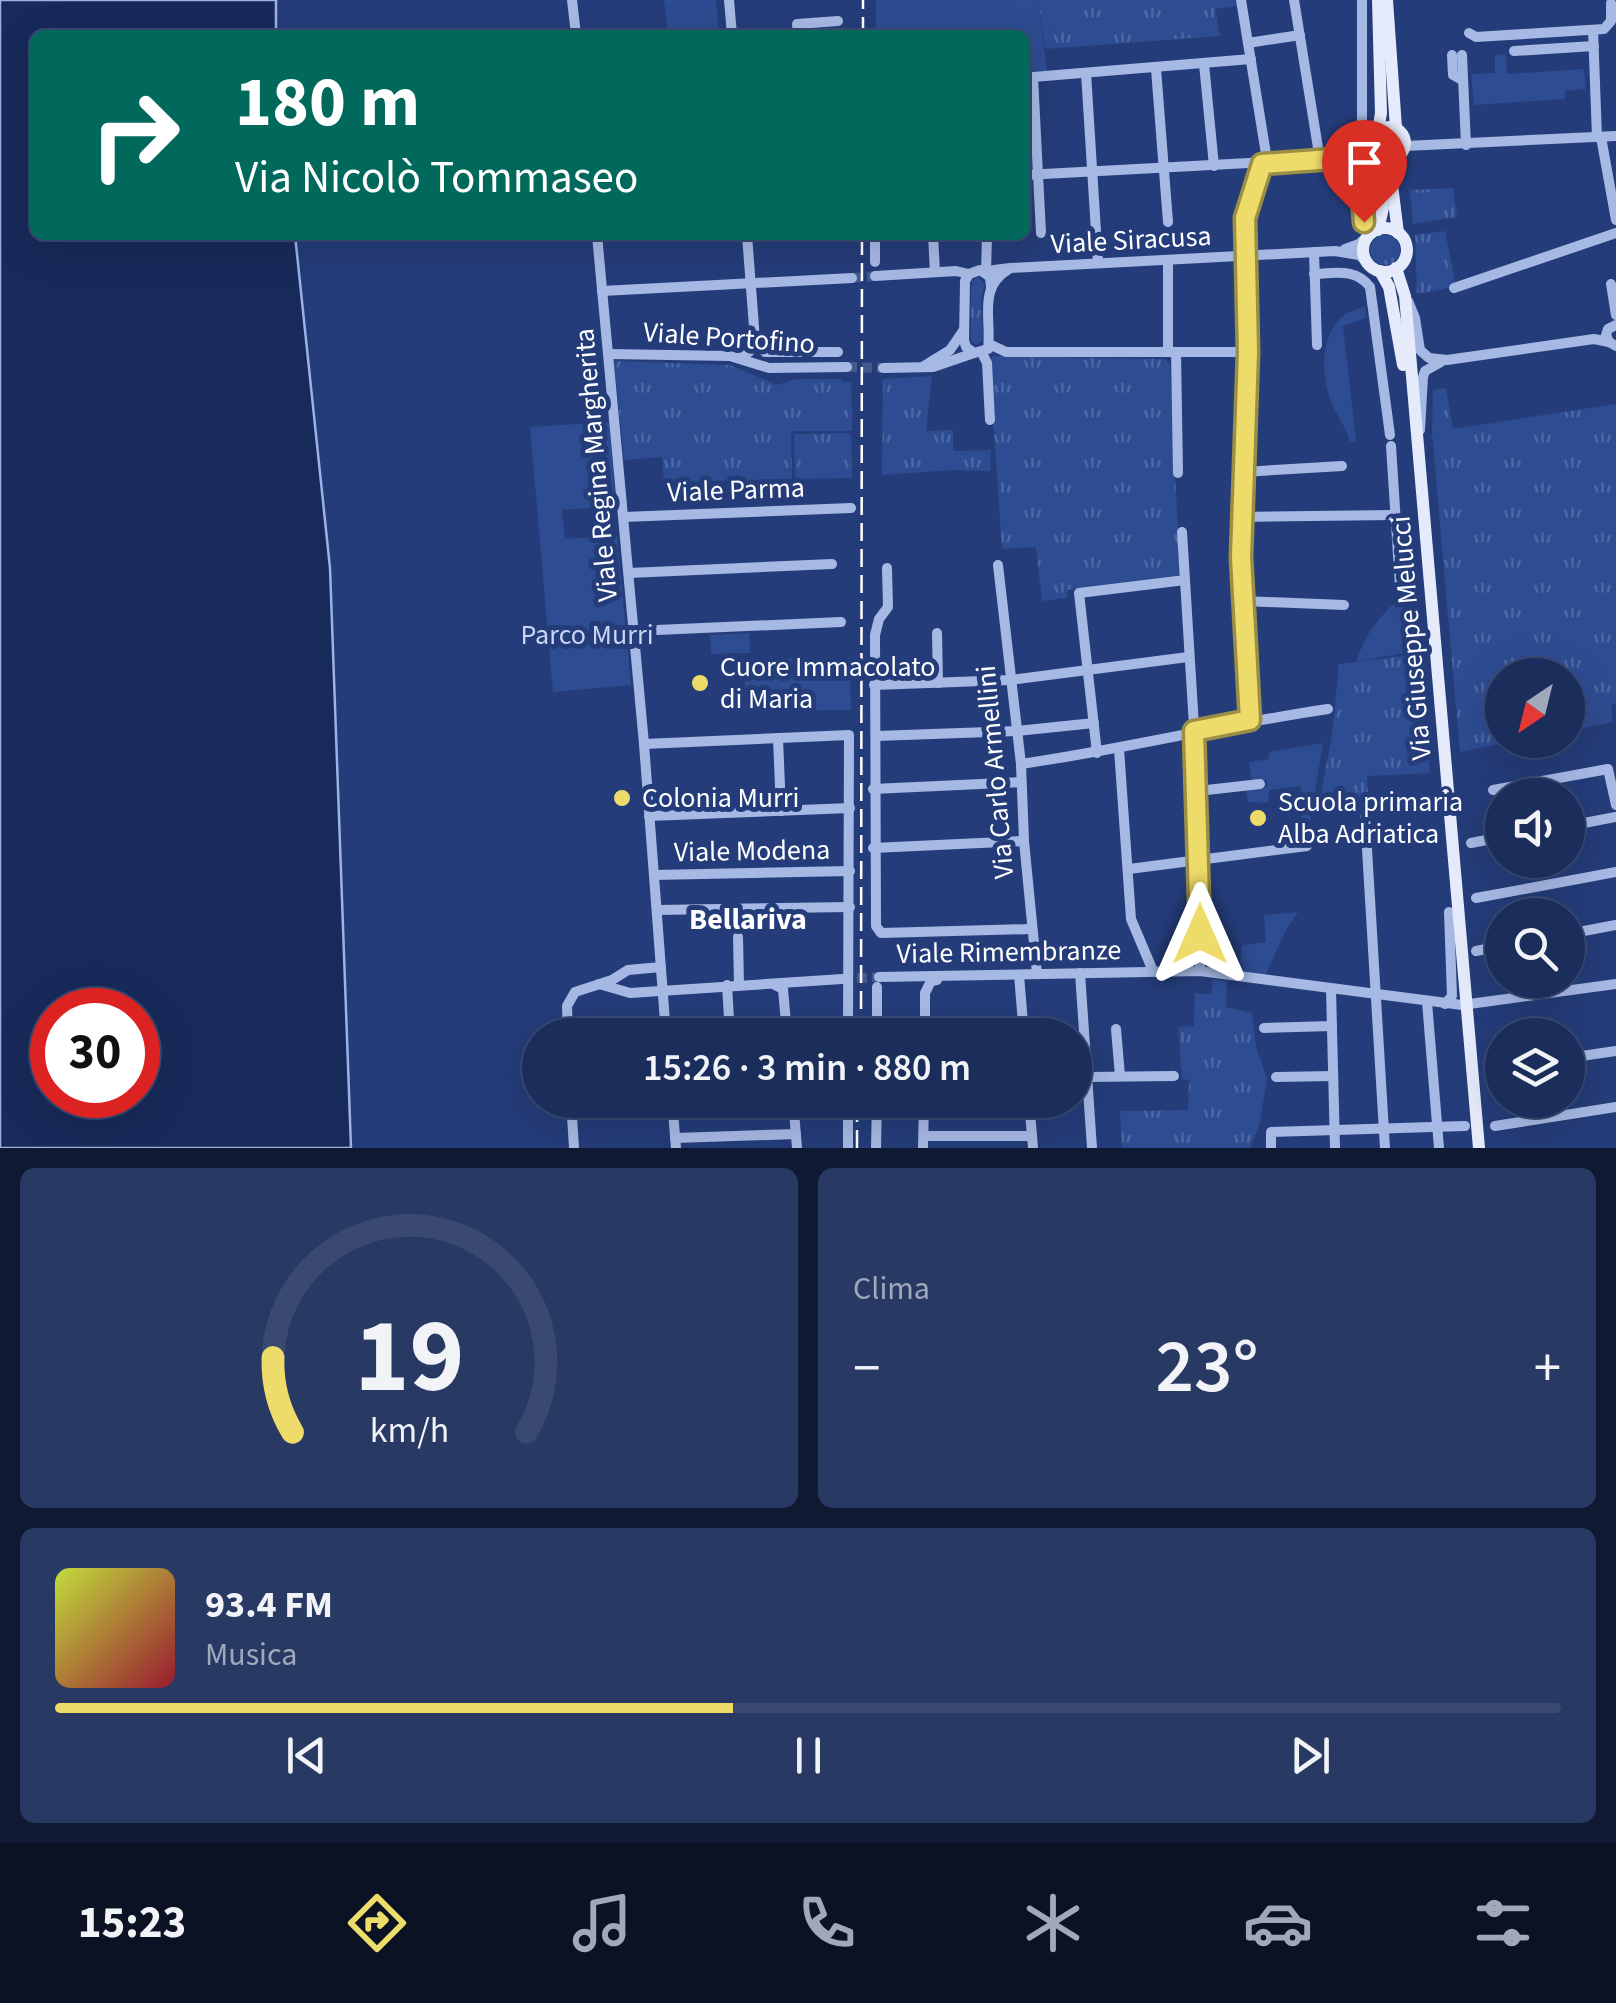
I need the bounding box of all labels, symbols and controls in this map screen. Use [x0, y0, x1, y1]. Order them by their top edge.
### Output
text: 180 m [235, 53, 420, 153]
icon: right [70, 70, 200, 200]
pin [1322, 120, 1407, 223]
icon: arrive [1337, 135, 1392, 190]
text: Via Nicolò Tommaseo [235, 146, 638, 210]
street label: Viale Siracusa [1050, 216, 1212, 264]
street label: Viale Portofino [642, 312, 816, 364]
street label: Viale Regina Margherita [564, 327, 628, 603]
street label: Viale Parma [666, 468, 806, 512]
street label: Via Giuseppe Melucci [1380, 514, 1442, 762]
park label: Parco Murri [520, 615, 654, 655]
place label: Cuore Immacolato di Maria [720, 647, 935, 719]
north arrow [1485, 658, 1585, 758]
map controls [1485, 658, 1585, 1118]
street label: Via Carlo Armellini [966, 664, 1024, 880]
marker: Cuore Immacolato di Maria [689, 672, 711, 694]
place label: Colonia Murri [642, 778, 799, 818]
button: sound [1485, 778, 1585, 878]
place label: Scuola primaria Alba Adriatica [1278, 782, 1463, 854]
marker: Colonia Murri [611, 787, 633, 809]
marker: Scuola primaria Alba Adriatica [1247, 807, 1269, 829]
street label: Viale Modena [673, 830, 831, 872]
position arrow [1148, 882, 1252, 986]
district label: Bellariva [689, 898, 807, 941]
button: search [1485, 898, 1585, 998]
street label: Viale Rimembranze [896, 930, 1122, 974]
speed limit sign: 30 [30, 988, 160, 1118]
button: layers [1485, 1018, 1585, 1118]
text: 15:26 · 3 min · 880 m [643, 1041, 971, 1095]
text: Clima [853, 1266, 930, 1312]
text: 19 [354, 1284, 464, 1432]
text: 23° [1155, 1314, 1259, 1421]
text: − [853, 1330, 880, 1408]
text: + [1534, 1330, 1561, 1408]
text: km/h [369, 1405, 449, 1456]
text: 93.4 FM [205, 1578, 333, 1632]
text: Musica [205, 1632, 297, 1678]
icon: previous [279, 1728, 334, 1783]
icon: pause [781, 1728, 836, 1783]
icon: next [1283, 1728, 1338, 1783]
icon: directions [342, 1888, 412, 1958]
icon: music [567, 1888, 637, 1958]
icon: phone [792, 1888, 862, 1958]
icon: climate [1018, 1888, 1088, 1958]
icon: car [1243, 1888, 1313, 1958]
icon: filters [1468, 1888, 1538, 1958]
text: 15:23 [78, 1891, 186, 1955]

